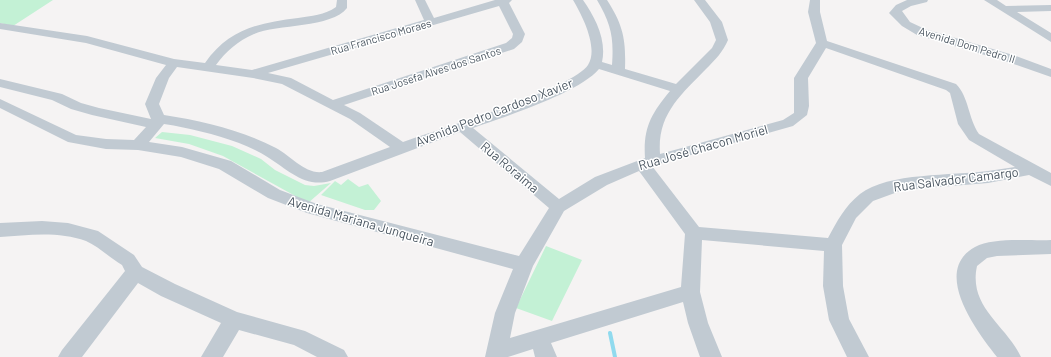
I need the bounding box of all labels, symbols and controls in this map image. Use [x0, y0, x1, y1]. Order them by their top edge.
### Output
street label: Rua Francisco Moraes [329, 16, 433, 57]
street label: Avenida Dom Pedro II [917, 24, 1017, 65]
street label: Rua Josefa Alves dos Santos [369, 43, 502, 98]
street label: Avenida Pedro Cardoso Xavier [413, 74, 575, 149]
street label: Rua José Chacon Moriel [636, 121, 770, 173]
street label: Rua Roraima [478, 138, 542, 196]
street label: Rua Salvador Camargo [892, 163, 1020, 195]
street label: Avenida Mariana Junqueira [286, 192, 436, 250]

